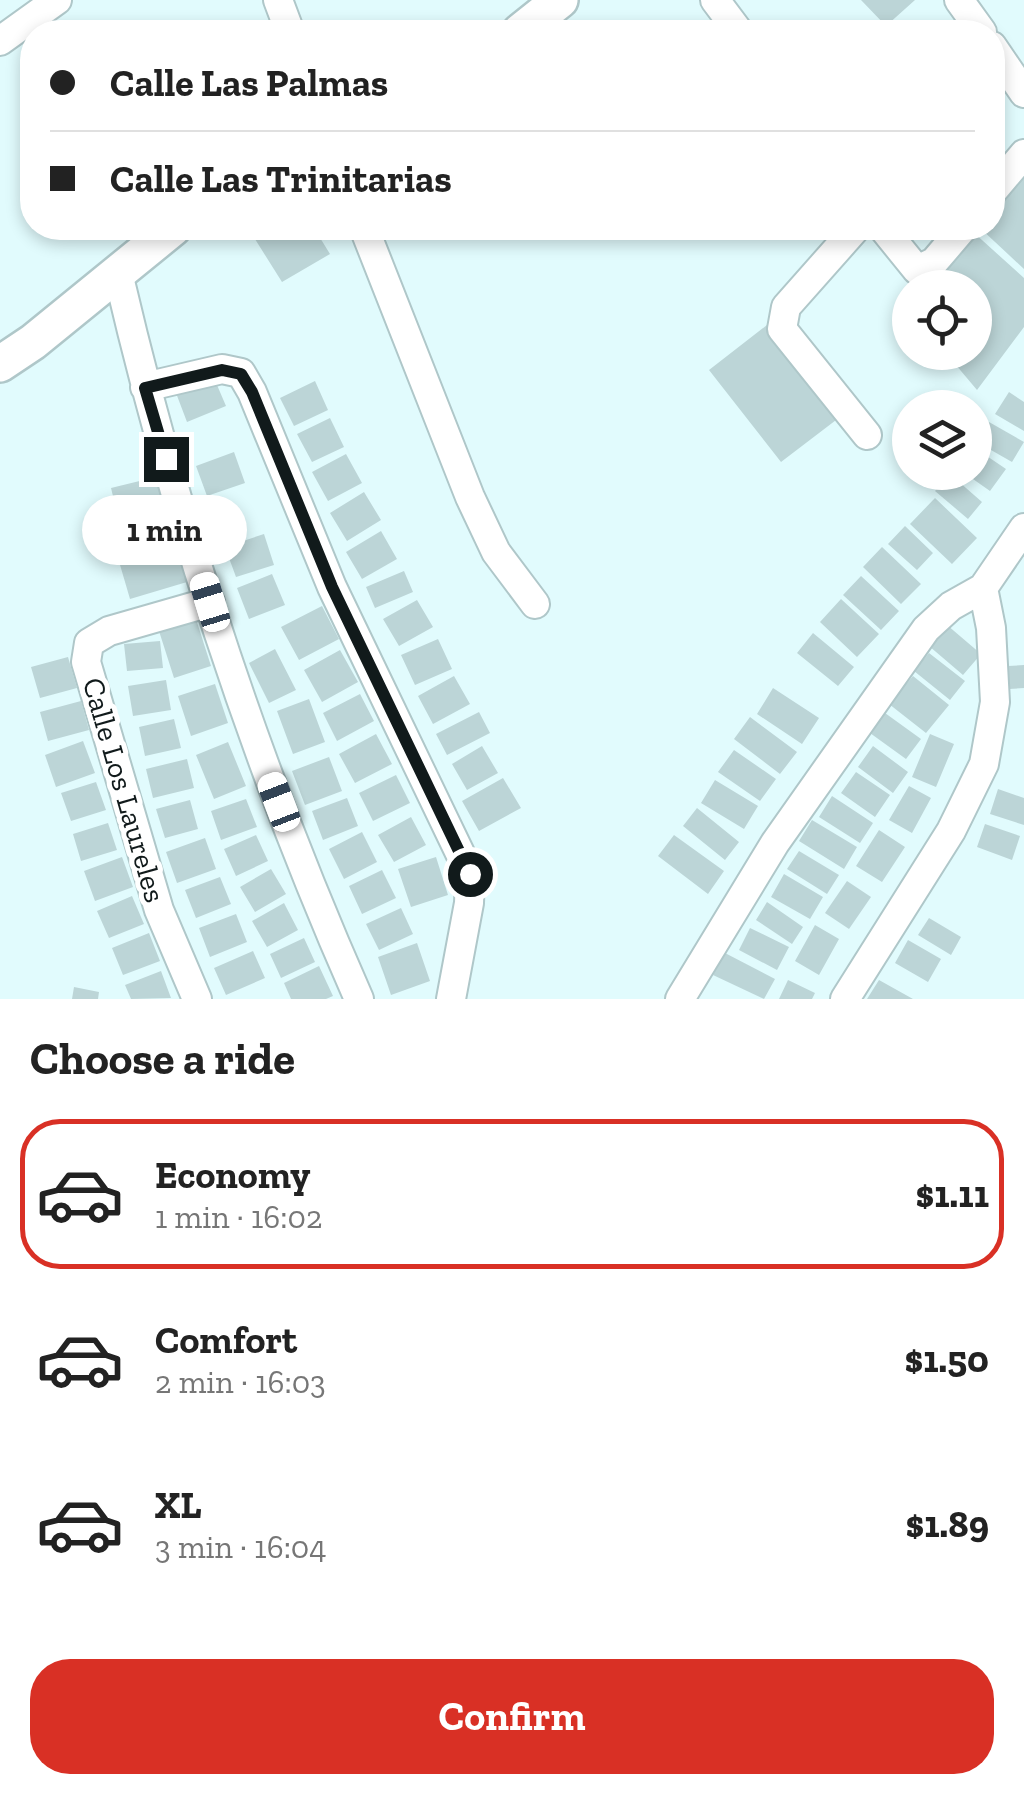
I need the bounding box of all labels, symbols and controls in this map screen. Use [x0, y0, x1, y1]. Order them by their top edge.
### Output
text: Calle Las Palmas [110, 60, 388, 106]
text: Calle Las Trinitarias [110, 156, 452, 202]
map controls [892, 270, 992, 490]
button: locate [892, 270, 992, 370]
button: layers [892, 390, 992, 490]
route end [144, 437, 189, 482]
callout: 1 min [84, 494, 248, 564]
text: 1 min [127, 511, 202, 549]
car [187, 569, 233, 635]
street label: Calle Los Laureles [75, 674, 173, 906]
car [254, 769, 304, 835]
route start [448, 852, 493, 897]
text: Choose a ride [30, 1032, 295, 1086]
icon: car [35, 1149, 125, 1239]
text: Economy [155, 1152, 310, 1198]
text: $1.11 [916, 1171, 989, 1217]
text: 1 min · 16:02 [155, 1198, 322, 1236]
icon: car [35, 1314, 125, 1404]
text: Comfort [155, 1317, 297, 1363]
text: $1.50 [905, 1336, 989, 1382]
text: 2 min · 16:03 [155, 1363, 326, 1401]
icon: car [35, 1479, 125, 1569]
text: XL [155, 1482, 202, 1528]
text: $1.89 [906, 1501, 989, 1547]
text: 3 min · 16:04 [155, 1528, 327, 1566]
button: Confirm [30, 1659, 994, 1774]

